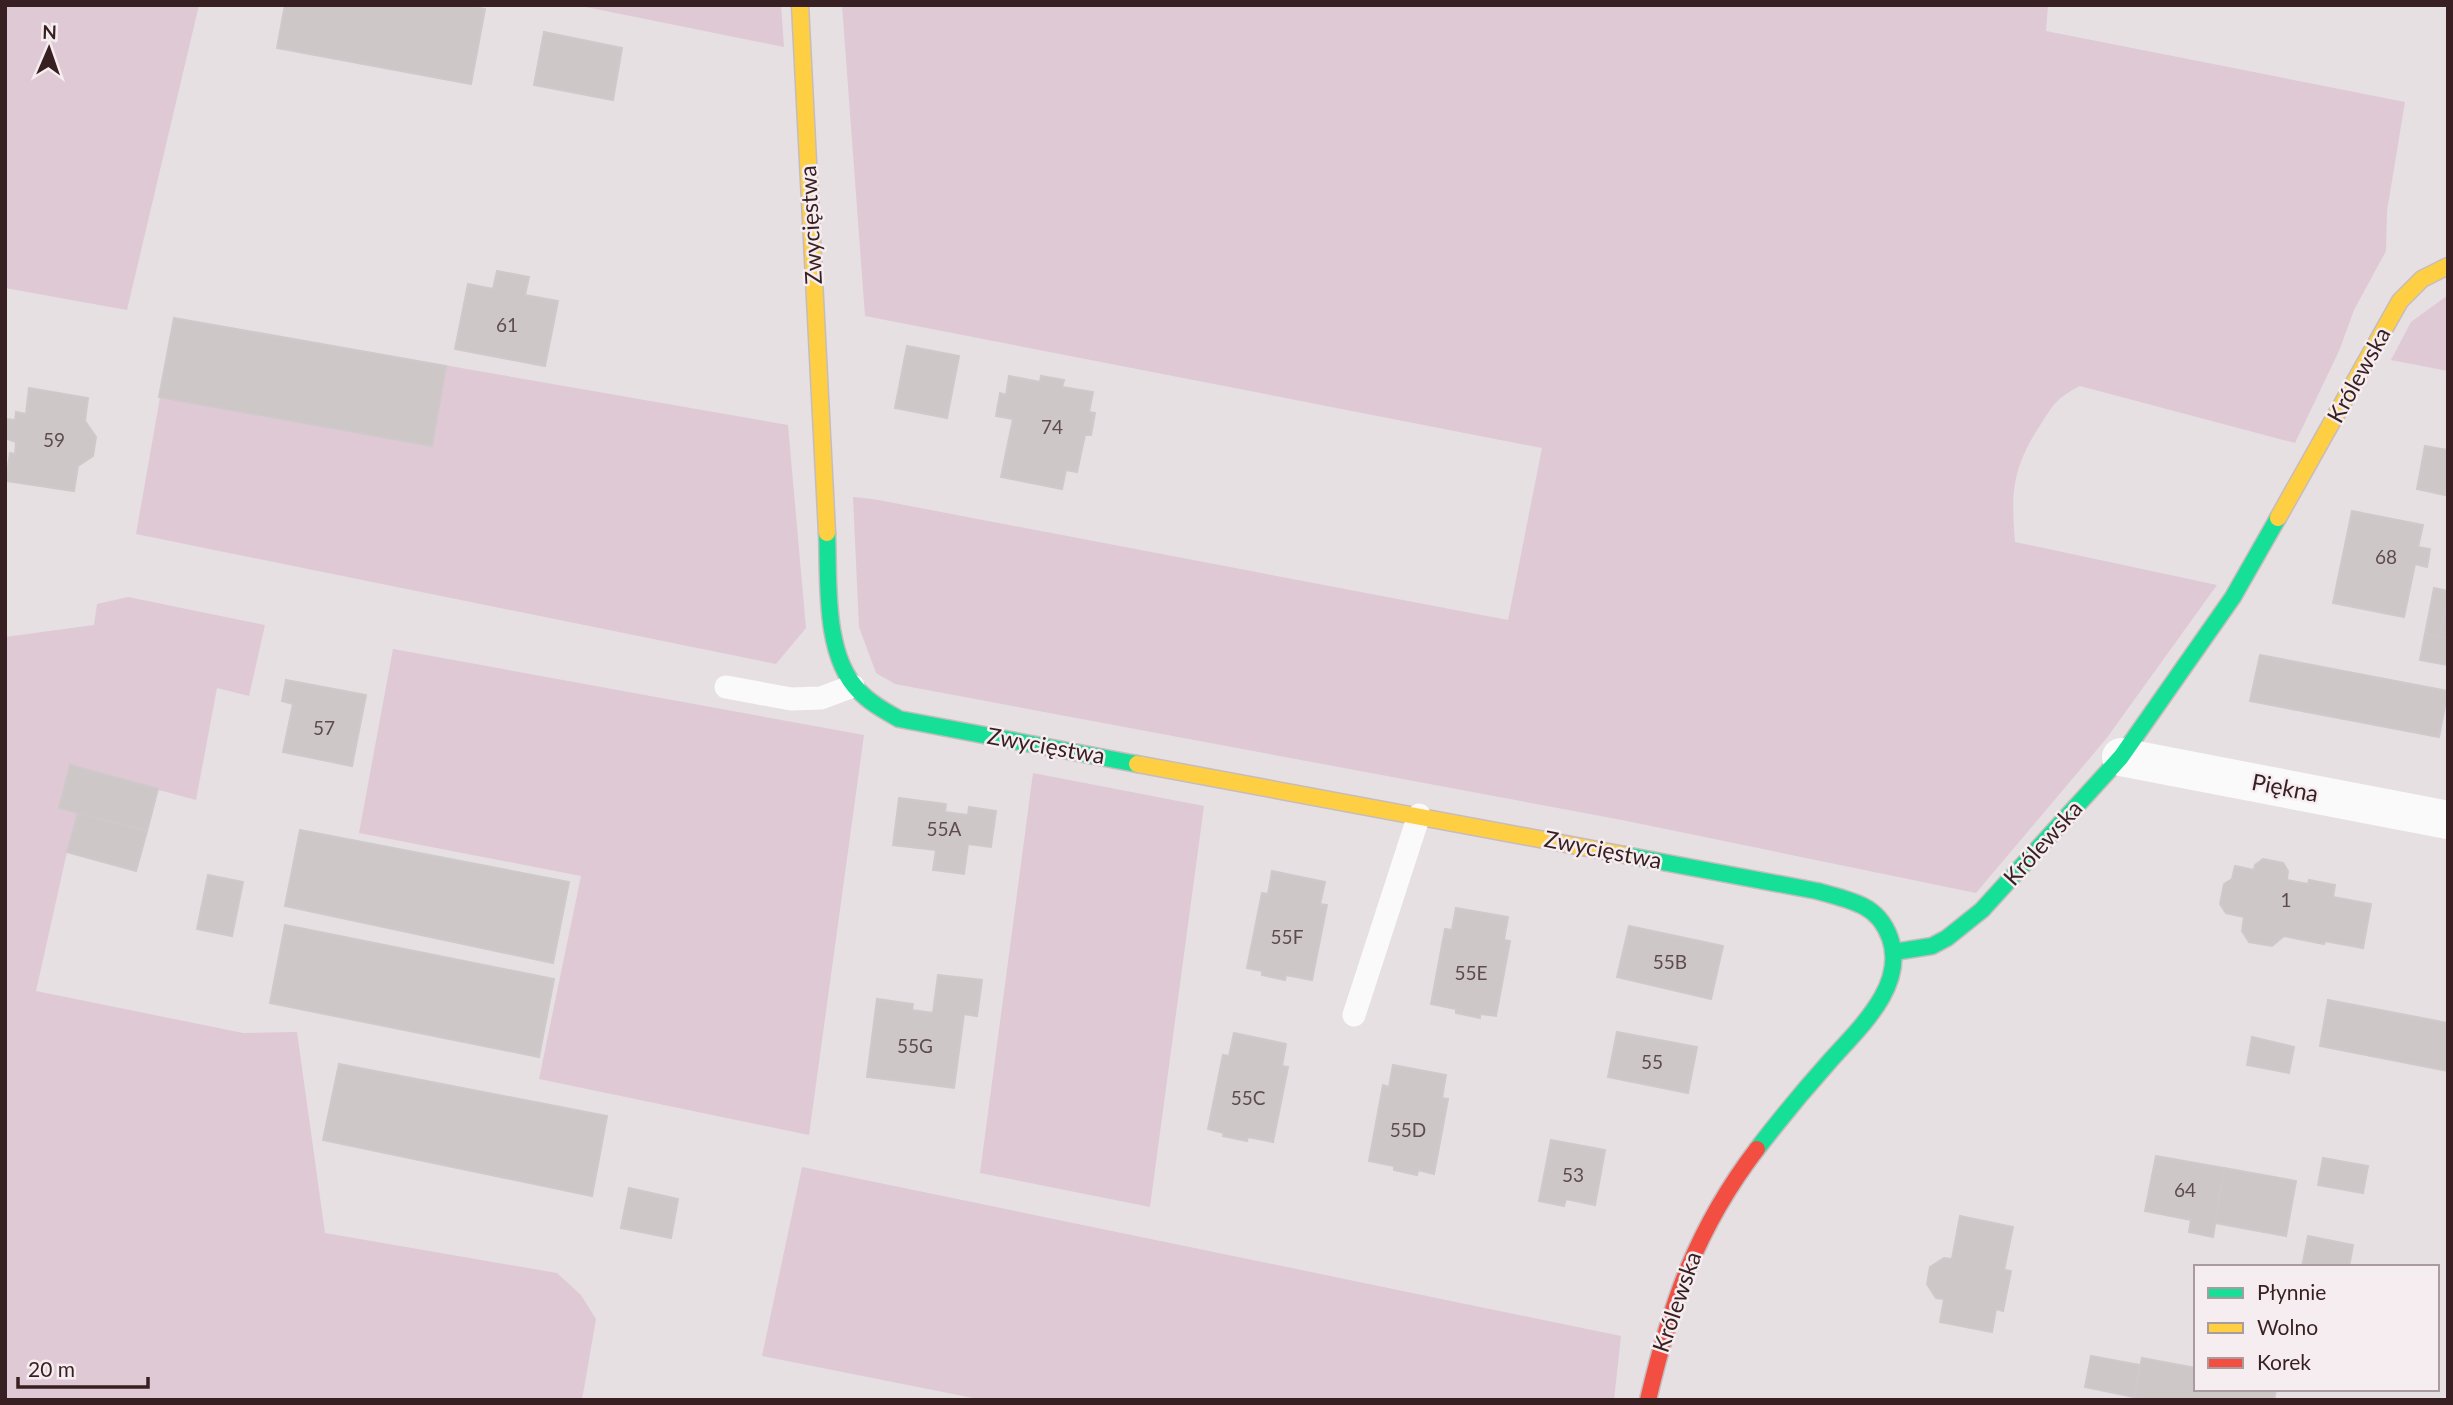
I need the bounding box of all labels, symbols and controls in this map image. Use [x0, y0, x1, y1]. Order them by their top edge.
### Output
north arrow [14, 14, 84, 84]
text: N [42, 20, 57, 43]
street label: Zwycięstwa [793, 165, 827, 285]
house number: 61 [496, 313, 518, 336]
street label: Królewska [2321, 322, 2396, 427]
house number: 74 [1041, 415, 1063, 438]
house number: 59 [43, 428, 65, 451]
house number: 68 [2375, 545, 2397, 568]
house number: 57 [313, 716, 335, 739]
street label: Zwycięstwa [985, 721, 1107, 769]
street label: Piękna [2249, 767, 2321, 807]
street label: Królewska [1997, 794, 2088, 891]
house number: 55A [927, 817, 962, 840]
street label: Zwycięstwa [1542, 824, 1664, 874]
house number: 1 [2280, 888, 2292, 911]
house number: 55F [1271, 925, 1304, 948]
house number: 55B [1653, 950, 1687, 973]
house number: 55E [1454, 961, 1488, 984]
house number: 55G [897, 1034, 933, 1057]
house number: 55 [1641, 1050, 1663, 1073]
house number: 55C [1231, 1086, 1266, 1109]
house number: 55D [1390, 1118, 1426, 1141]
house number: 53 [1562, 1163, 1584, 1186]
house number: 64 [2174, 1178, 2196, 1201]
street label: Królewska [1646, 1248, 1706, 1356]
legend [2194, 1265, 2439, 1391]
text: Płynnie [2257, 1279, 2326, 1304]
text: Wolno [2257, 1314, 2318, 1339]
scale bar [18, 1346, 147, 1390]
text: Korek [2257, 1349, 2311, 1374]
text: 20 m [28, 1356, 75, 1381]

